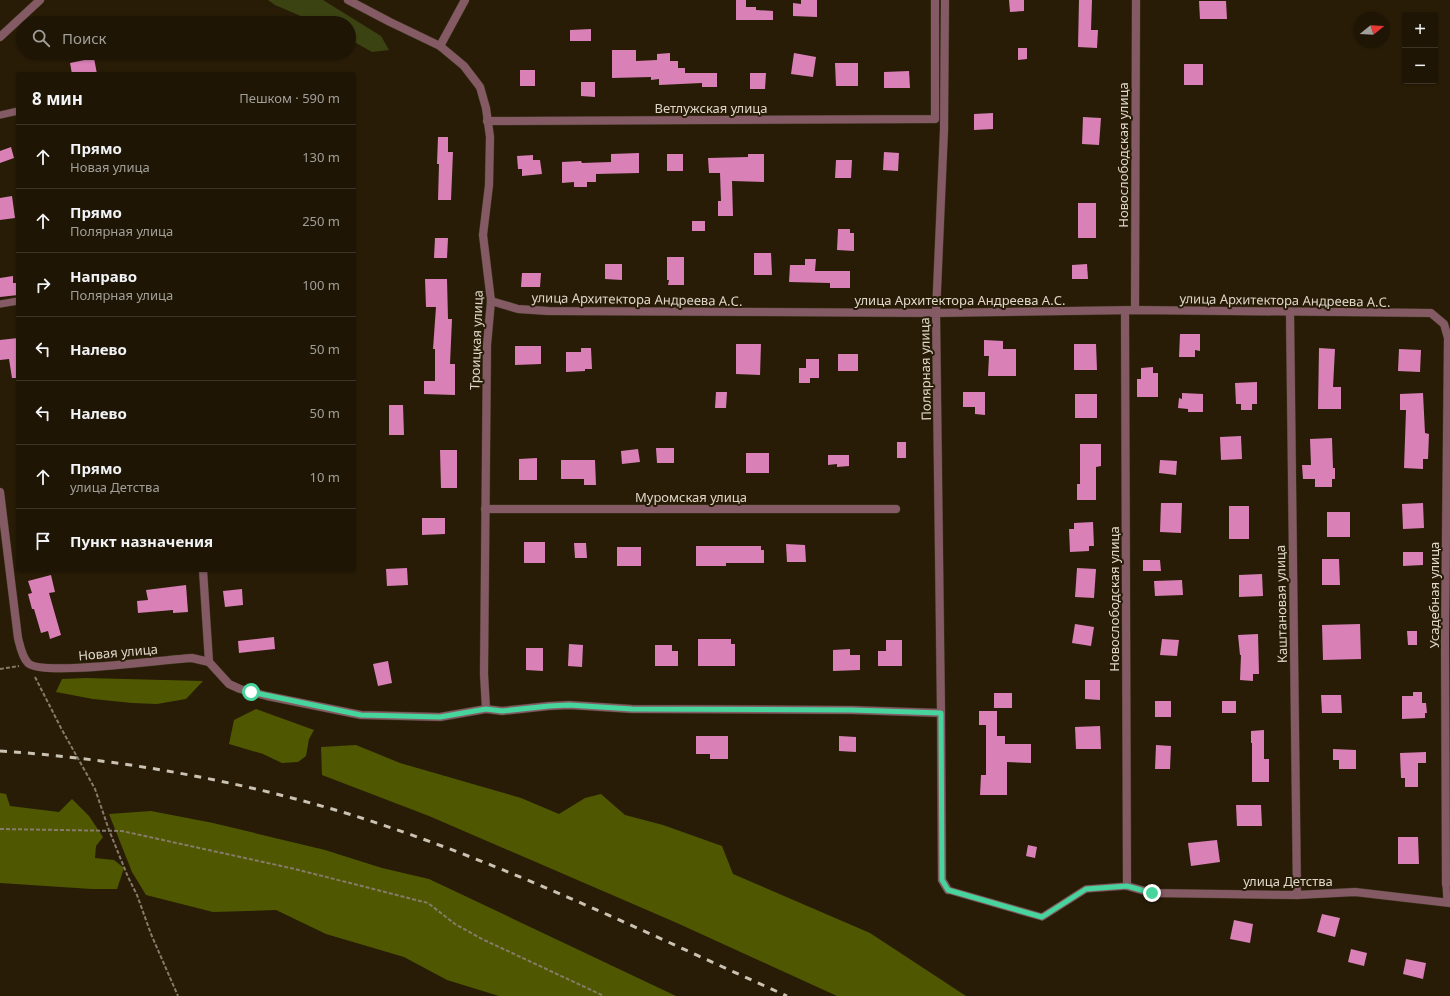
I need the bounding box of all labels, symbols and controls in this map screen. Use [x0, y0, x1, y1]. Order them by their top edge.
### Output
north arrow [1354, 12, 1390, 48]
map controls [1402, 12, 1438, 84]
button: + [1402, 12, 1438, 48]
search box [16, 16, 356, 60]
icon: search [30, 27, 52, 49]
text: Поиск [62, 28, 107, 48]
button: − [1402, 48, 1438, 84]
street label: Новослободская улица [1114, 82, 1132, 228]
text: 8 мин [32, 87, 83, 110]
text: Пешком · 590 m [239, 89, 340, 107]
street label: Ветлужская улица [654, 99, 768, 117]
text: Прямо [70, 138, 122, 158]
icon: ahead [32, 146, 54, 168]
text: 130 m [302, 148, 340, 166]
text: Новая улица [70, 158, 150, 176]
text: Прямо [70, 202, 122, 222]
icon: ahead [32, 210, 54, 232]
text: 250 m [302, 212, 340, 230]
text: Полярная улица [70, 222, 173, 240]
text: Направо [70, 266, 137, 286]
icon: right [32, 274, 54, 296]
text: 100 m [302, 276, 340, 294]
text: Полярная улица [70, 286, 173, 304]
street label: улица Архитектора Андреева А.С. [531, 288, 743, 310]
street label: улица Архитектора Андреева А.С. [1179, 289, 1391, 311]
street label: Троицкая улица [465, 290, 487, 390]
street label: улица Архитектора Андреева А.С. [855, 291, 1065, 309]
street label: Полярная улица [915, 317, 935, 421]
icon: left [32, 338, 54, 360]
text: Налево [70, 339, 127, 359]
text: 50 m [310, 340, 340, 358]
icon: left [32, 402, 54, 424]
text: Налево [70, 403, 127, 423]
text: 50 m [310, 404, 340, 422]
text: Прямо [70, 458, 122, 478]
icon: ahead [32, 466, 54, 488]
text: 10 m [310, 468, 340, 486]
text: улица Детства [70, 478, 160, 496]
street label: Муромская улица [635, 488, 747, 506]
street label: Новослободская улица [1105, 526, 1123, 672]
icon: arrive [32, 530, 54, 552]
text: Пункт назначения [70, 531, 213, 551]
street label: Усадебная улица [1425, 542, 1443, 648]
street label: Каштановая улица [1271, 545, 1291, 663]
street label: Новая улица [78, 640, 158, 664]
route start [242, 683, 260, 701]
street label: улица Детства [1243, 872, 1333, 890]
route end [1143, 884, 1161, 902]

